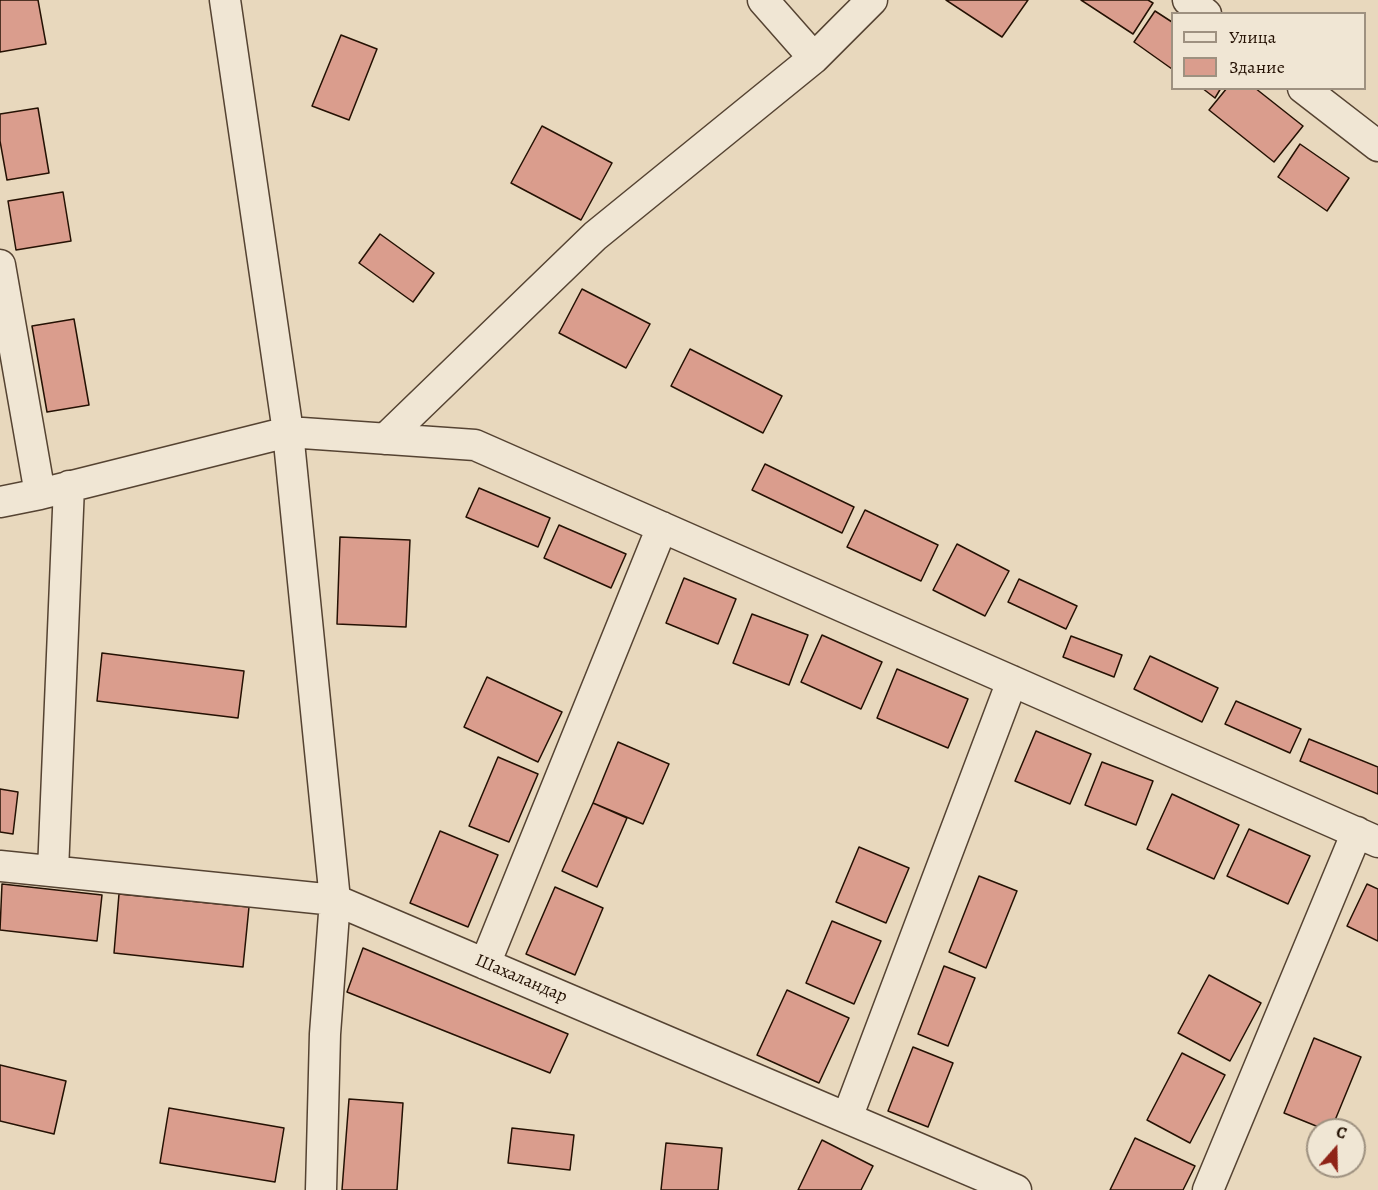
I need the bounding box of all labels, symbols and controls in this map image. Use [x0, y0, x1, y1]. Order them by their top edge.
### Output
legend [1171, 12, 1366, 90]
text: Улица [1229, 25, 1276, 49]
text: Здание [1229, 55, 1285, 79]
street label: Шахаландар [472, 950, 570, 1008]
north arrow [1306, 1118, 1366, 1178]
text: С [1333, 1121, 1350, 1145]

